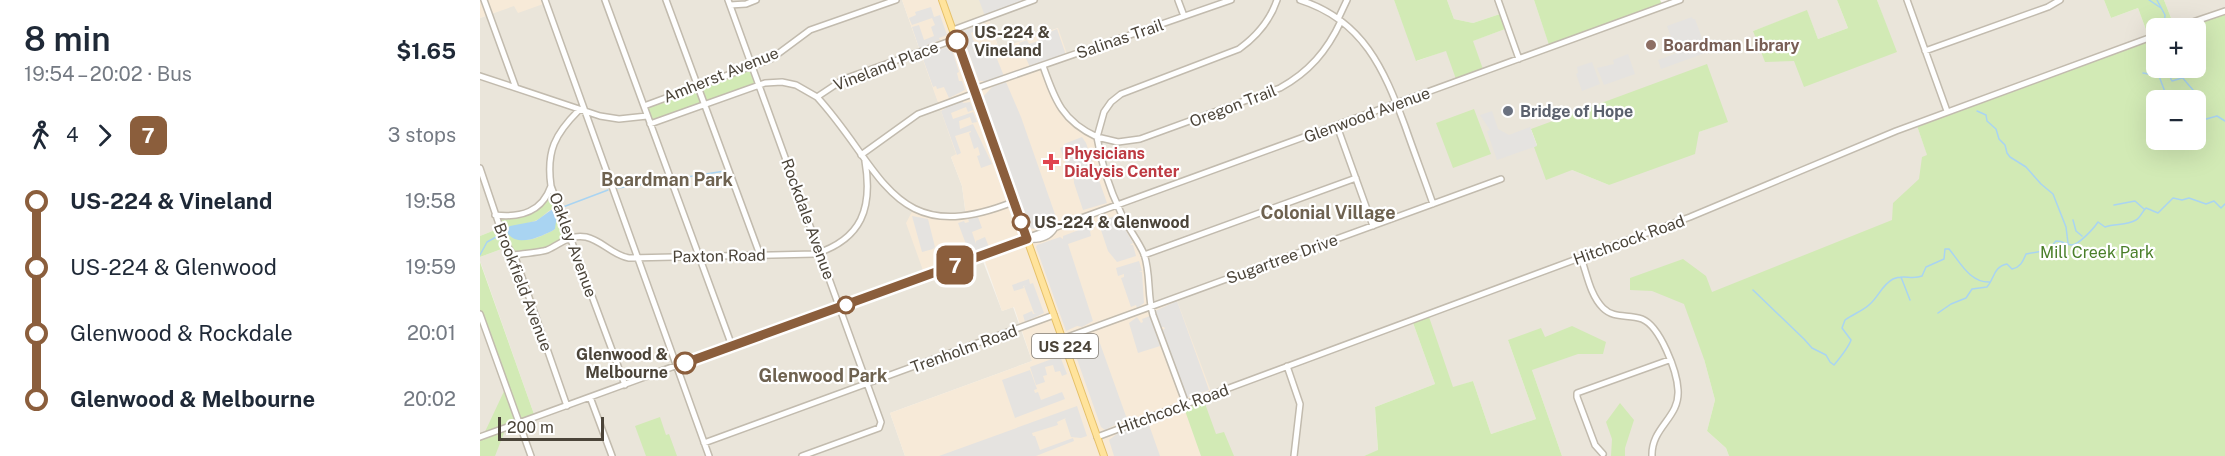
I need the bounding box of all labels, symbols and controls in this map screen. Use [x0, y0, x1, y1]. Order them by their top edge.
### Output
street label: Salinas Trail [1074, 15, 1166, 63]
map controls [2146, 18, 2206, 150]
button: + [2146, 18, 2206, 78]
text: 8 min [24, 20, 111, 58]
place label: US-224 & Vineland [974, 23, 1050, 60]
marker: US-224 & Vineland [946, 30, 968, 52]
place label: Boardman Library [1663, 36, 1800, 55]
street label: Vineland Place [831, 37, 941, 95]
text: $1.65 [396, 38, 456, 64]
marker: Boardman Library [1644, 38, 1658, 52]
street label: Amherst Avenue [661, 43, 781, 107]
text: 19:54 – 20:02 · Bus [24, 62, 192, 86]
street label: Oregon Trail [1187, 81, 1279, 131]
street label: Glenwood Avenue [1301, 83, 1433, 147]
button: − [2146, 90, 2206, 150]
place label: Bridge of Hope [1520, 102, 1633, 121]
marker: Bridge of Hope [1501, 104, 1515, 118]
icon: walk [24, 119, 57, 152]
icon: forward [88, 119, 121, 152]
text: 4 [66, 123, 79, 147]
text: 7 [142, 123, 155, 148]
text: 3 stops [388, 123, 456, 147]
place label: Physicians Dialysis Center [1064, 144, 1180, 181]
marker: Physicians Dialysis Center [1042, 153, 1060, 171]
street label: Rockdale Avenue [777, 156, 839, 282]
district label: Boardman Park [601, 169, 734, 190]
text: US-224 & Vineland [70, 188, 272, 214]
text: 19:58 [405, 189, 456, 213]
street label: Oakley Avenue [545, 190, 601, 300]
district label: Colonial Village [1260, 202, 1396, 223]
street label: Hitchcock Road [1571, 211, 1687, 269]
marker: US-224 & Glenwood [1012, 213, 1030, 231]
place label: US-224 & Glenwood [1034, 213, 1189, 232]
street label: Brookfield Avenue [490, 220, 556, 354]
street label: Sugartree Drive [1224, 230, 1340, 288]
park label: Mill Creek Park [2040, 243, 2154, 262]
street label: Paxton Road [672, 246, 766, 266]
line badge: 7 [936, 246, 974, 284]
text: 7 [948, 253, 962, 278]
text: US-224 & Glenwood [70, 254, 277, 280]
text: 19:59 [406, 255, 456, 279]
unlabelled marker [837, 296, 855, 314]
text: Glenwood & Rockdale [70, 320, 293, 346]
text: 20:01 [407, 321, 456, 345]
street label: Trenholm Road [908, 321, 1020, 377]
road number: US 224 [1032, 334, 1098, 358]
place label: Glenwood & Melbourne [576, 345, 668, 382]
marker: Glenwood & Melbourne [674, 352, 696, 374]
district label: Glenwood Park [759, 365, 888, 386]
street label: Hitchcock Road [1115, 380, 1231, 438]
text: Glenwood & Melbourne [70, 386, 315, 412]
text: 20:02 [403, 387, 456, 411]
scale bar [498, 414, 604, 442]
text: 200 m [507, 418, 554, 437]

